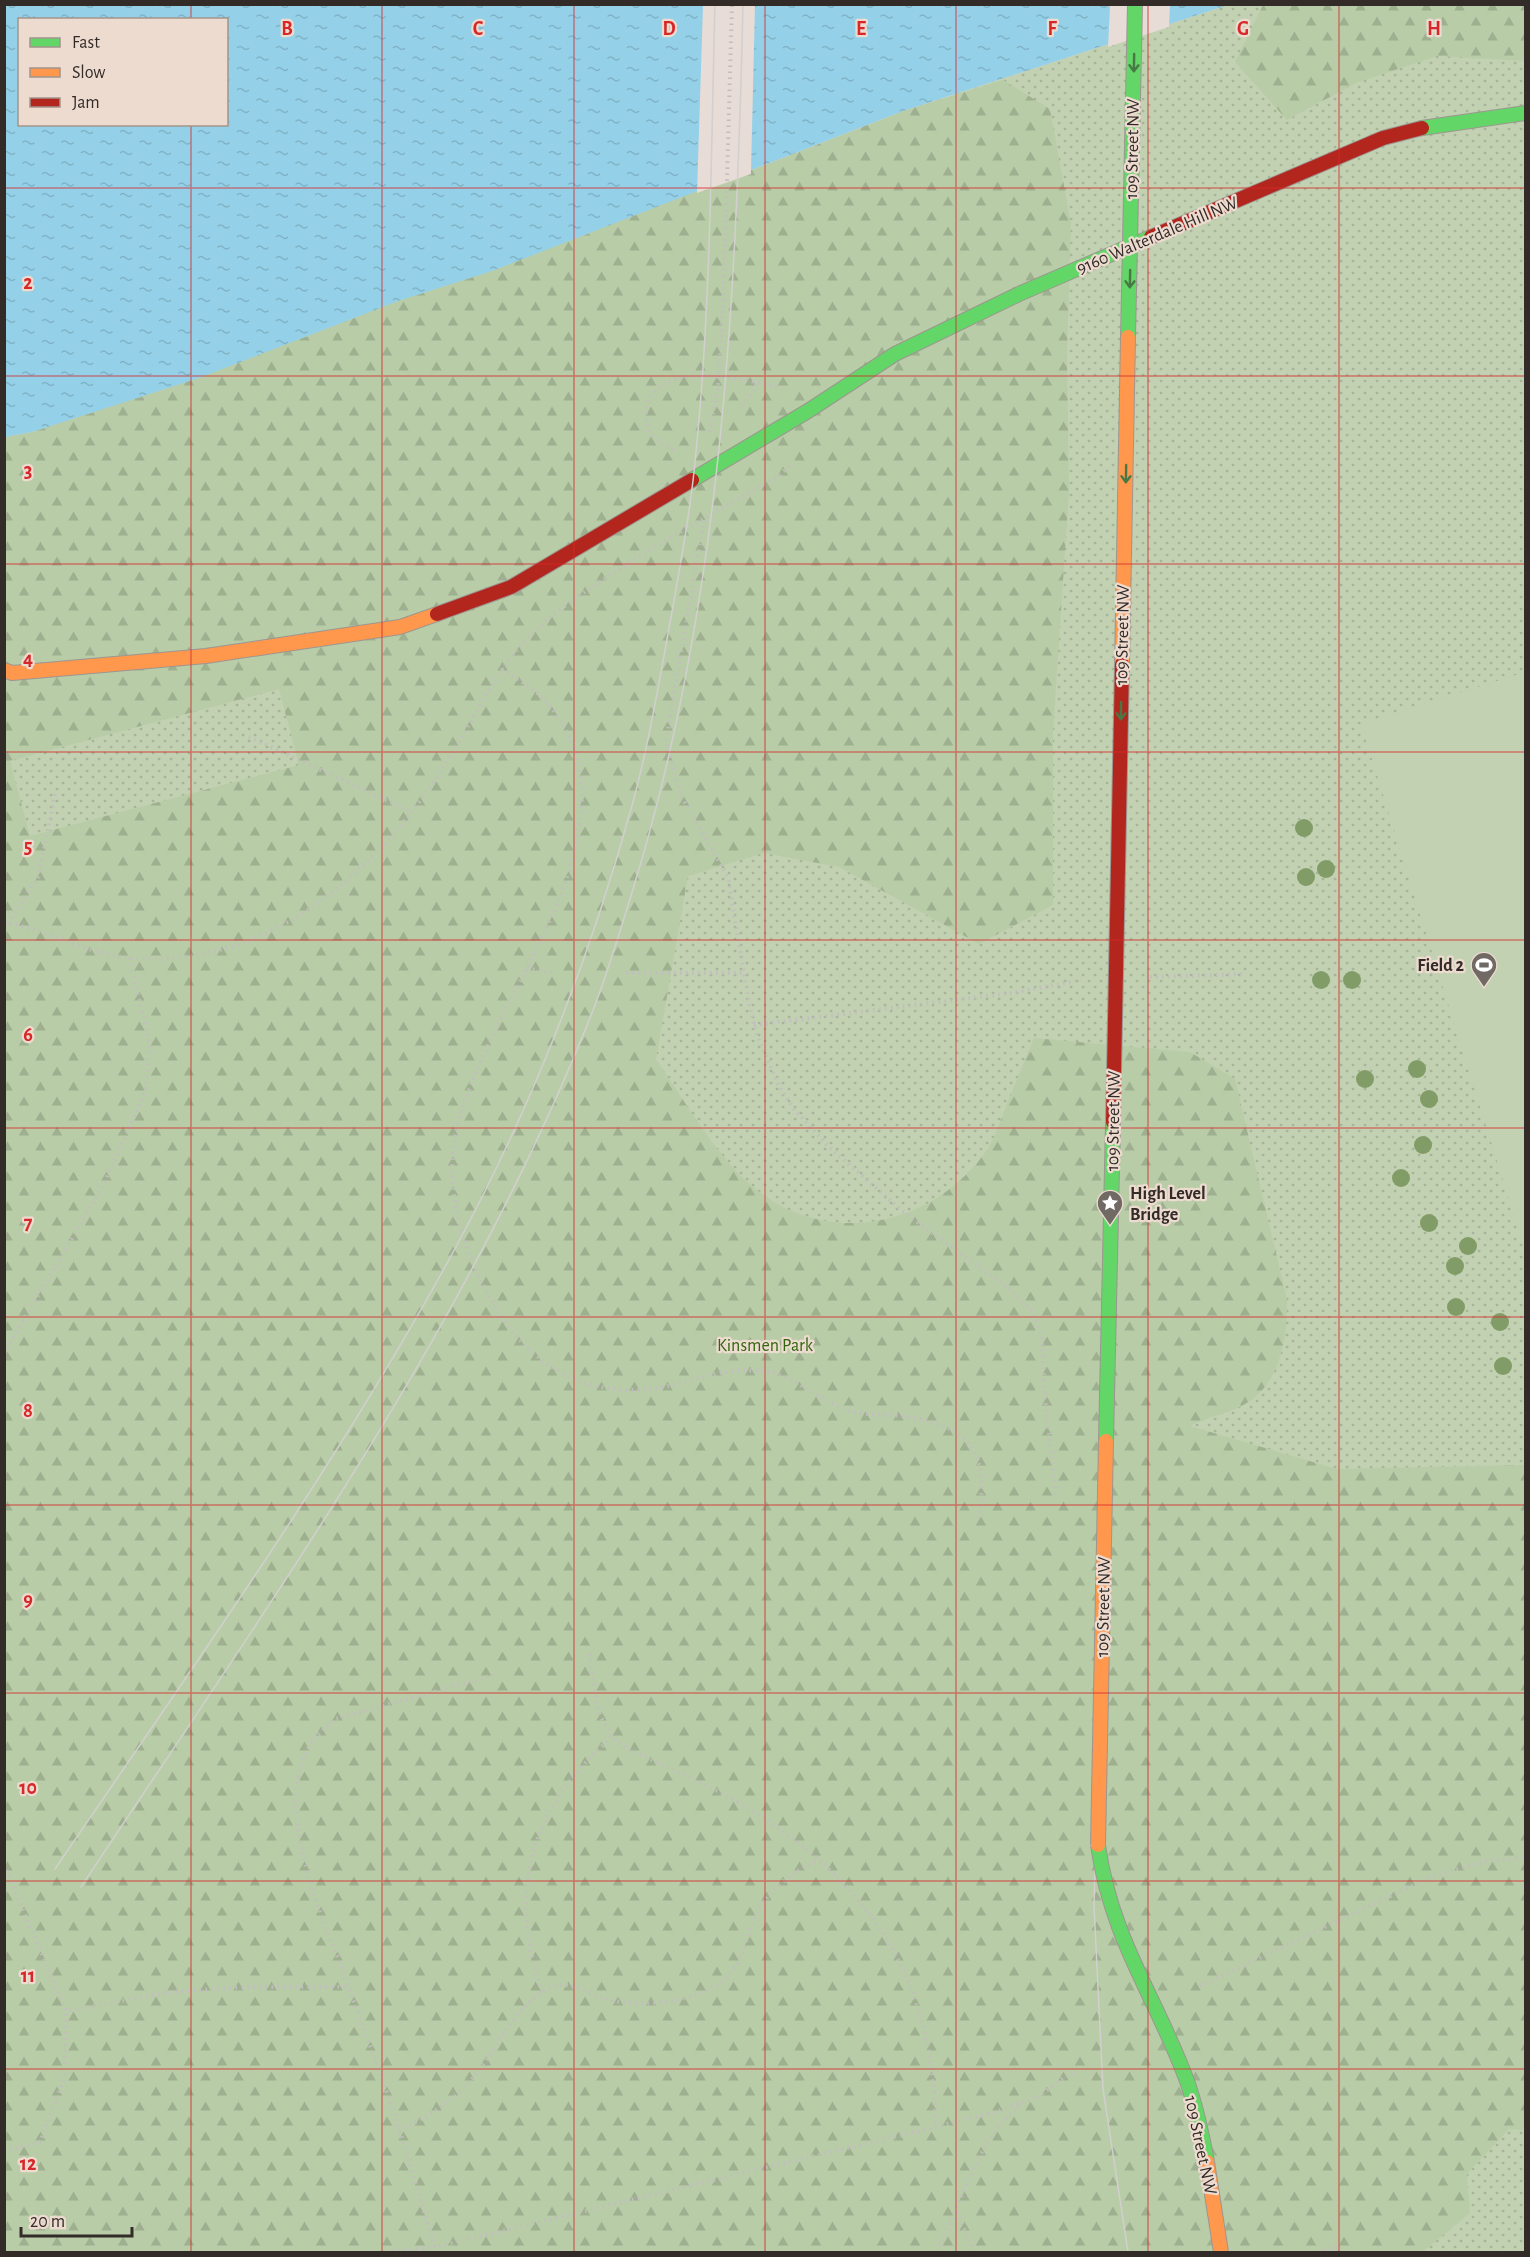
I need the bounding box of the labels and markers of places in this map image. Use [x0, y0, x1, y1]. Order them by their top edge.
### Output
sports icon: Field 2 [1469, 950, 1499, 988]
place label: Field 2 [1417, 957, 1465, 975]
place label: High Level Bridge [1130, 1185, 1206, 1224]
place icon: High Level Bridge [1095, 1188, 1125, 1226]

